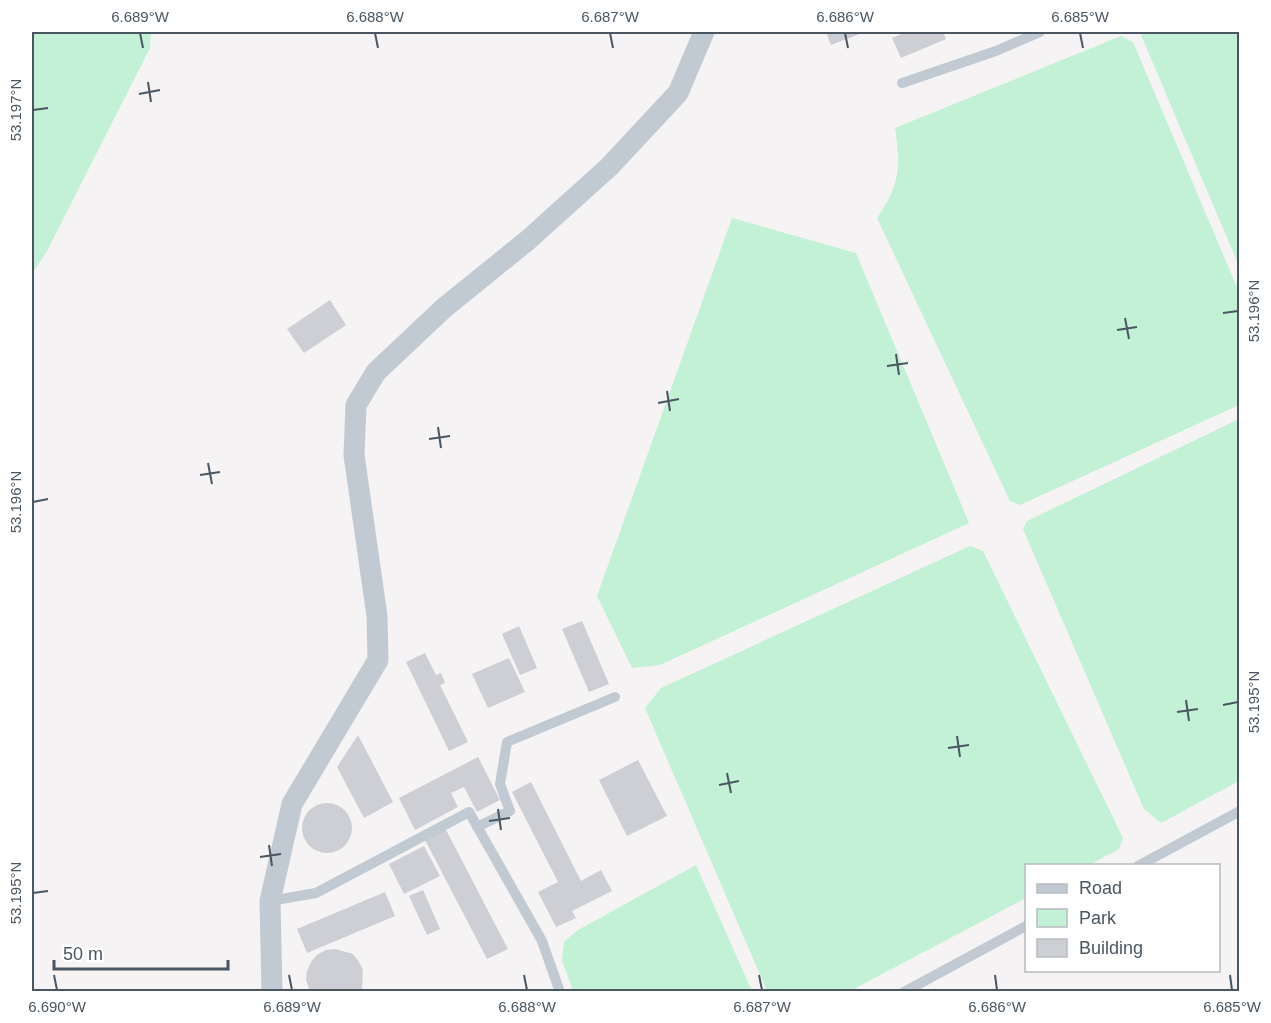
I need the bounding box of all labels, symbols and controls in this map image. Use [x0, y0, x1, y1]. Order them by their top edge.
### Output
text: 6.689°W [111, 8, 170, 25]
text: 6.688°W [346, 8, 405, 25]
text: 6.687°W [581, 8, 640, 25]
text: 6.686°W [816, 8, 875, 25]
text: 6.685°W [1051, 8, 1110, 25]
text: 53.197°N [7, 79, 24, 141]
text: 53.196°N [1245, 280, 1262, 342]
text: 53.196°N [7, 471, 24, 533]
text: 53.195°N [1245, 671, 1262, 733]
text: 53.195°N [7, 862, 24, 924]
legend [1025, 864, 1220, 972]
text: Road [1079, 878, 1122, 898]
text: Park [1079, 908, 1117, 928]
scale bar [54, 933, 228, 971]
text: Building [1079, 938, 1143, 958]
text: 50 m [63, 944, 103, 964]
text: 6.690°W [28, 998, 87, 1015]
text: 6.689°W [263, 998, 322, 1015]
text: 6.688°W [498, 998, 557, 1015]
text: 6.687°W [733, 998, 792, 1015]
text: 6.686°W [968, 998, 1027, 1015]
text: 6.685°W [1203, 998, 1262, 1015]

